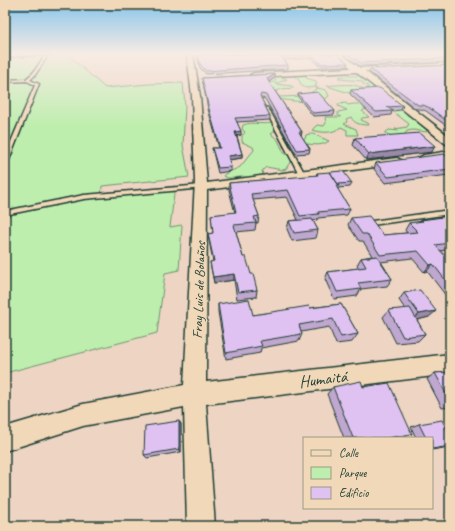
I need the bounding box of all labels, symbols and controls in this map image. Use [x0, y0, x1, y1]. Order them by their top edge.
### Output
street label: Fray Luis de Bolaños [189, 240, 209, 339]
street label: Humaitá [298, 365, 350, 392]
legend [303, 437, 433, 509]
text: Calle [339, 445, 359, 461]
text: Parque [339, 465, 368, 481]
text: Edificio [339, 485, 369, 501]

